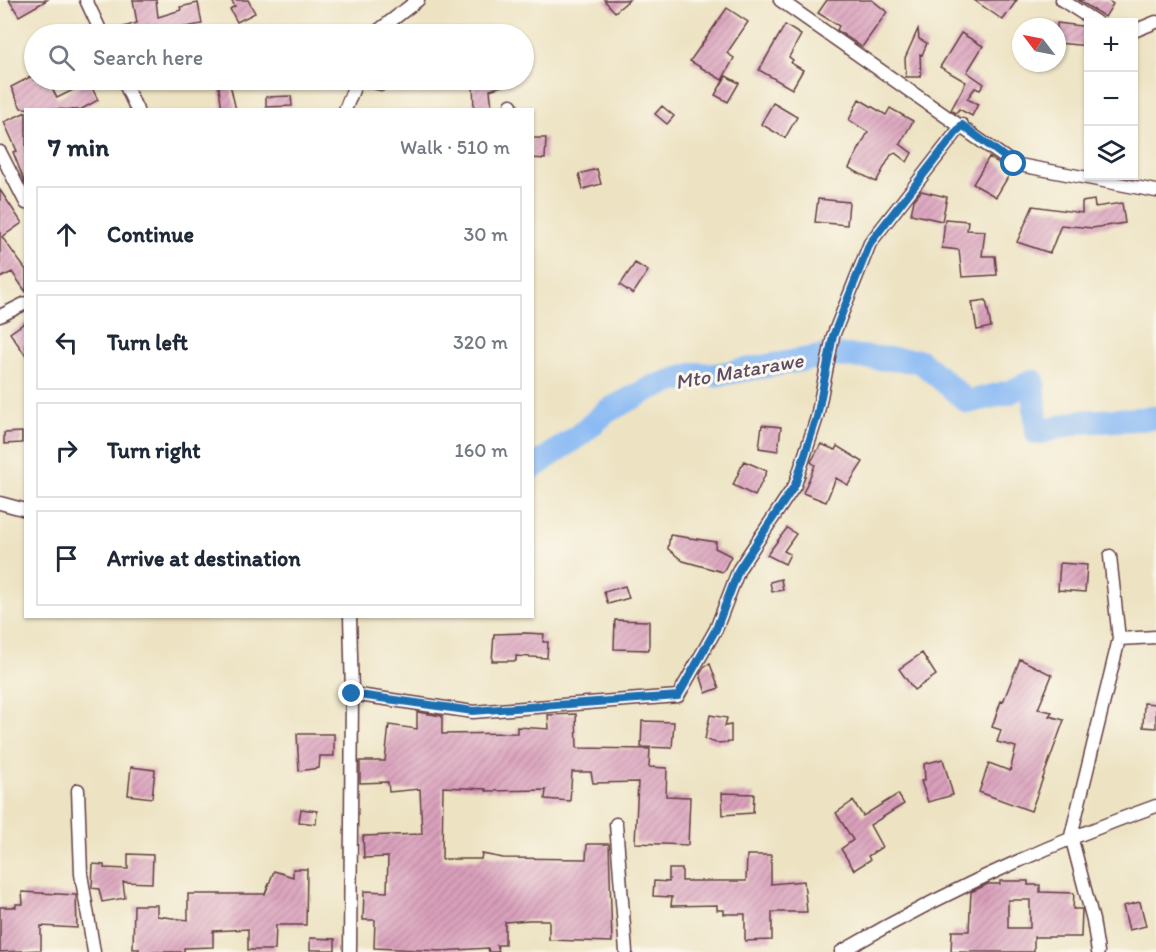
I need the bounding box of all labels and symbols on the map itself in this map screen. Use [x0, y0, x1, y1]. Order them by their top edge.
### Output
north arrow [1012, 18, 1066, 72]
route start [1000, 150, 1026, 176]
water label: Mto Matarawe [673, 347, 806, 394]
route end [338, 680, 364, 706]

